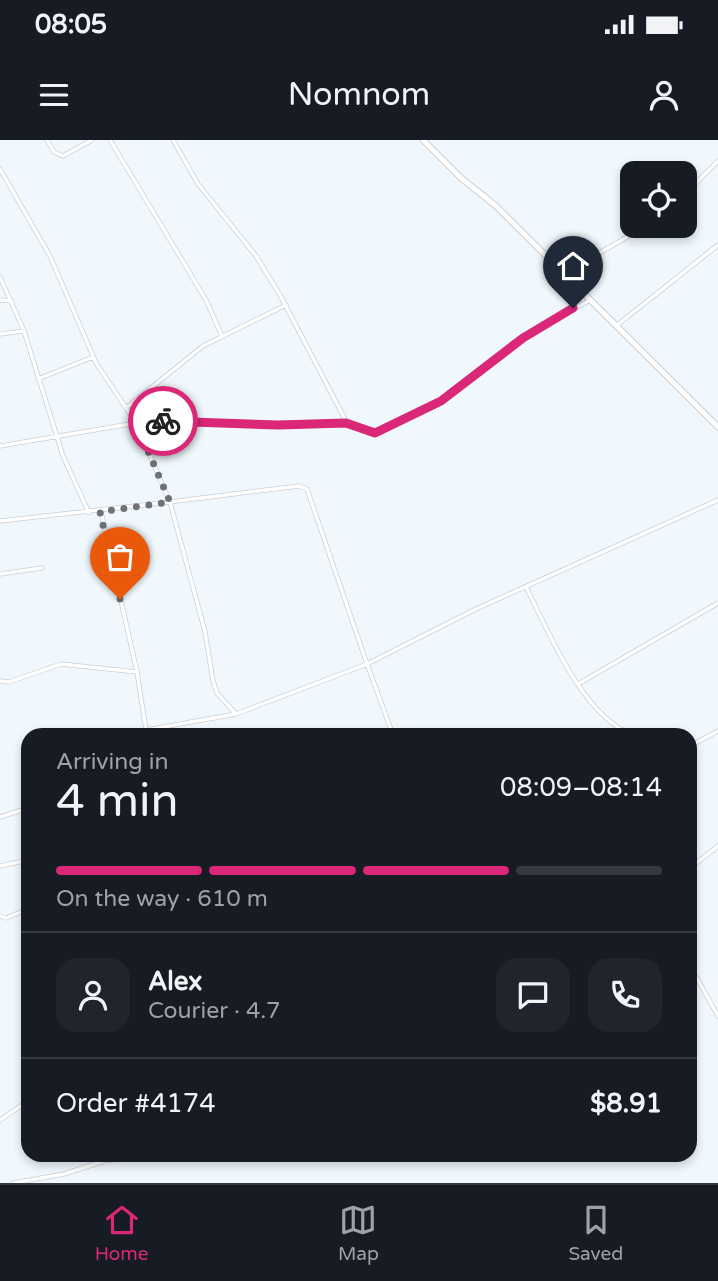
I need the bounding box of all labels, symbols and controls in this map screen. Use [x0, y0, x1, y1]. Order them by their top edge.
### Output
text: 08:05 [35, 9, 107, 40]
icon: menu [35, 76, 73, 114]
text: Nomnom [288, 76, 430, 114]
icon: person [645, 76, 683, 114]
map controls [620, 161, 697, 238]
button: locate [620, 161, 697, 238]
pin [543, 236, 603, 308]
icon: home [554, 247, 592, 285]
courier [128, 386, 198, 456]
icon: bike [144, 402, 182, 440]
pin [90, 527, 150, 599]
icon: bag [101, 538, 139, 576]
text: Arriving in [56, 748, 169, 776]
text: 08:09–08:14 [500, 772, 662, 803]
text: 4 min [56, 774, 179, 829]
text: On the way · 610 m [56, 885, 268, 913]
button: person [56, 958, 130, 1032]
button: chat [496, 958, 570, 1032]
button: phone [588, 958, 662, 1032]
text: Alex [148, 966, 202, 997]
text: Courier · 4.7 [148, 997, 281, 1025]
text: Order #4174 [56, 1088, 216, 1119]
text: $8.91 [590, 1088, 662, 1119]
tab: Home [95, 1201, 149, 1265]
tab: Map [338, 1201, 379, 1265]
tab: Saved [568, 1201, 623, 1265]

